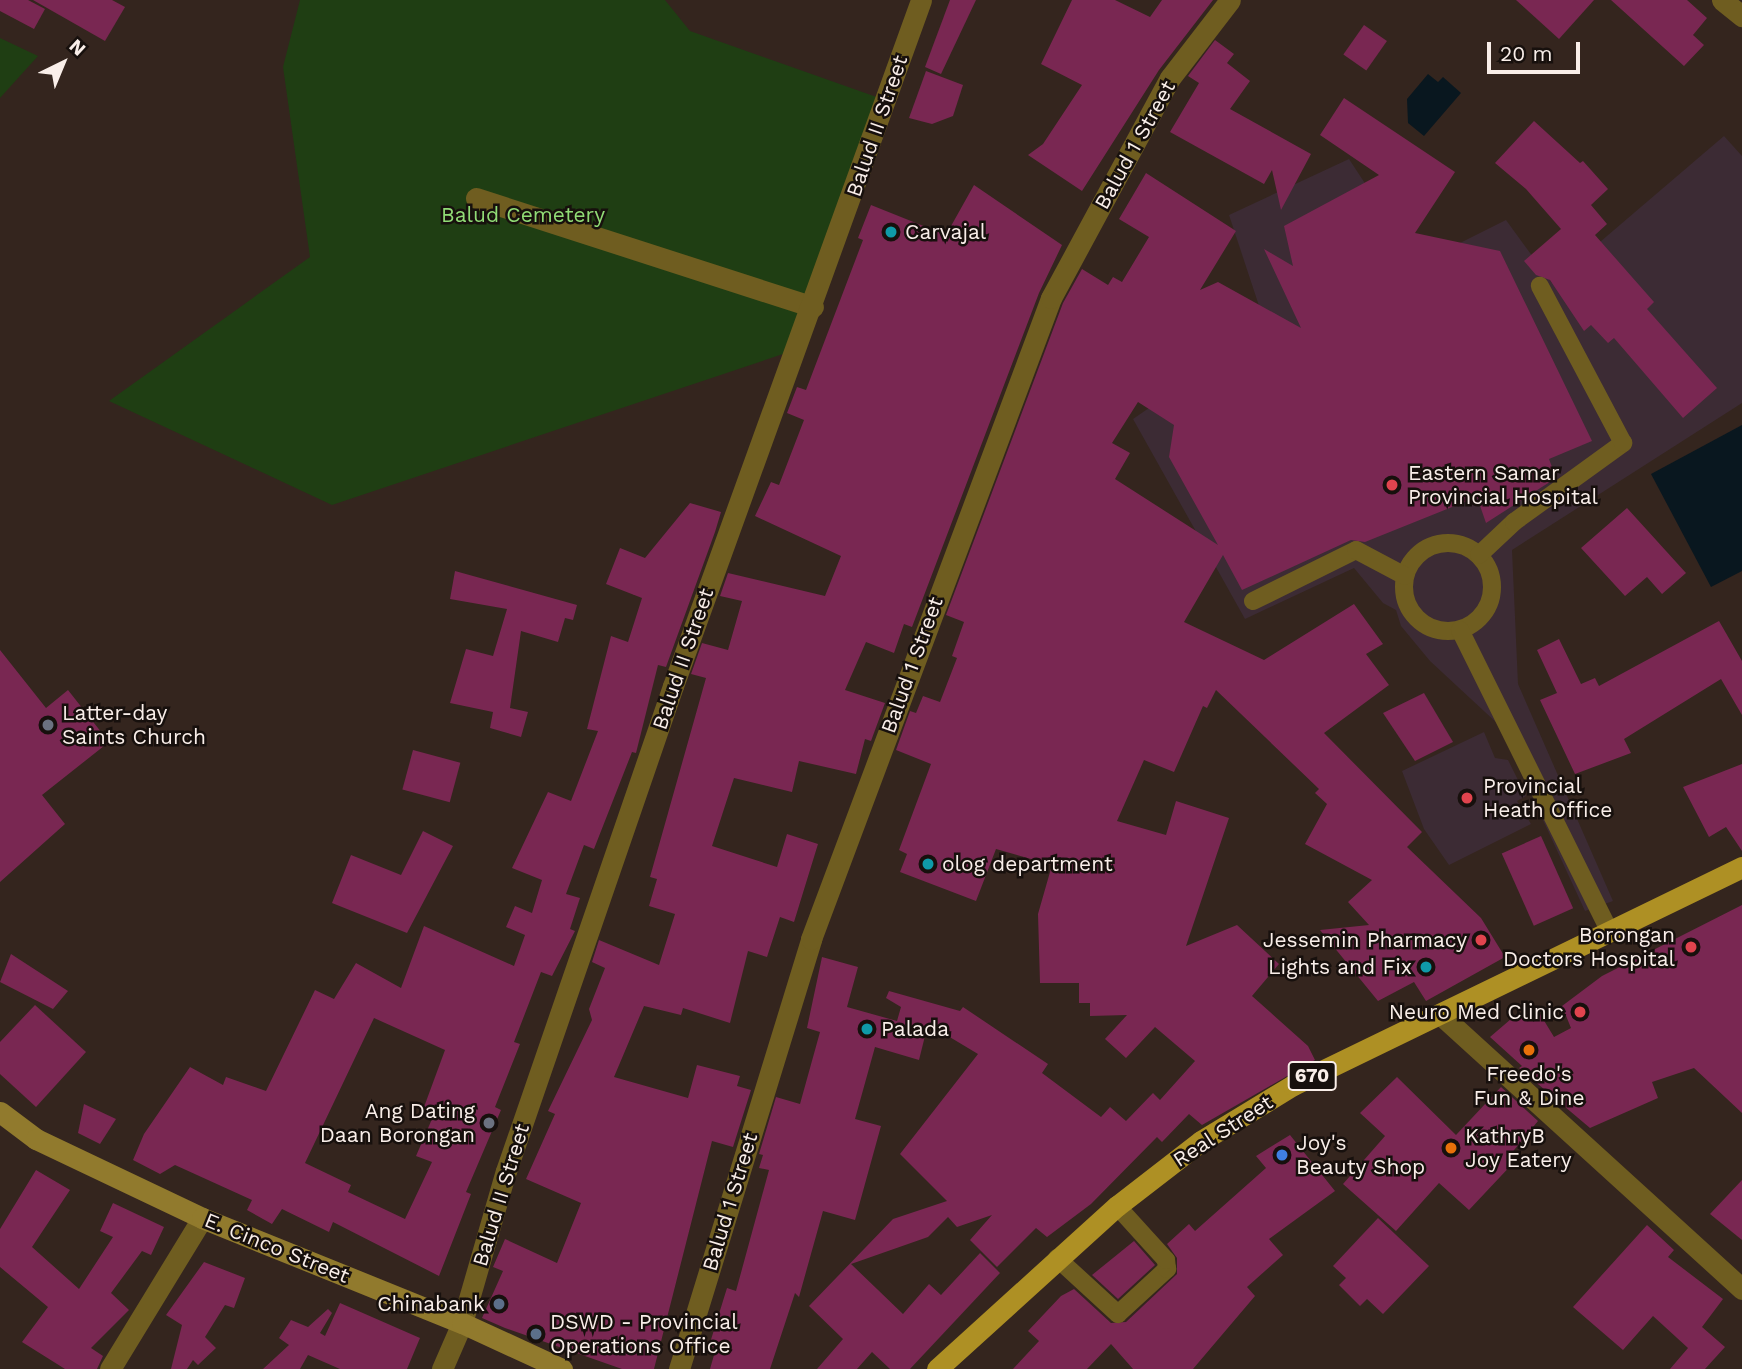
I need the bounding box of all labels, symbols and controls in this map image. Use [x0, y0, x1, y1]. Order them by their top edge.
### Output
north arrow [28, 28, 98, 98]
scale bar [1490, 28, 1583, 72]
text: N [65, 34, 91, 60]
text: 20 m [1500, 41, 1552, 66]
street label: Balud II Street [841, 52, 913, 200]
street label: Balud 1 Street [1089, 76, 1181, 214]
park label: Balud Cemetery [441, 202, 605, 228]
place label: Carvajal [905, 219, 986, 245]
marker: Carvajal [883, 224, 899, 240]
place label: Eastern Samar Provincial Hospital [1408, 460, 1599, 510]
marker: Eastern Samar Provincial Hospital [1382, 475, 1402, 495]
street label: Balud II Street [647, 585, 719, 733]
street label: Balud 1 Street [876, 593, 948, 737]
place label: Latter-day Saints Church [62, 700, 206, 750]
marker: Latter-day Saints Church [40, 717, 56, 733]
place label: Provincial Heath Office [1483, 773, 1612, 823]
marker: Provincial Heath Office [1457, 788, 1477, 808]
place label: olog department [942, 851, 1113, 877]
marker: olog department [920, 856, 936, 872]
place label: Borongan Doctors Hospital [1503, 922, 1675, 972]
place label: Jessemin Pharmacy [1263, 927, 1467, 953]
marker: Jessemin Pharmacy [1473, 932, 1489, 948]
marker: Borongan Doctors Hospital [1681, 937, 1701, 957]
place label: Lights and Fix [1268, 954, 1412, 980]
marker: Lights and Fix [1418, 959, 1434, 975]
place label: Neuro Med Clinic [1389, 999, 1564, 1025]
marker: Neuro Med Clinic [1570, 1002, 1590, 1022]
place label: Palada [881, 1016, 949, 1042]
marker: Palada [859, 1021, 875, 1037]
marker: Freedo's Fun & Dine [1521, 1042, 1537, 1058]
road number: 670 [1288, 1060, 1336, 1092]
place label: Freedo's Fun & Dine [1473, 1061, 1585, 1111]
street label: Real Street [1168, 1089, 1278, 1173]
place label: Ang Dating Daan Borongan [320, 1098, 475, 1148]
marker: Ang Dating Daan Borongan [481, 1115, 497, 1131]
street label: Balud II Street [467, 1120, 535, 1270]
place label: KathryB Joy Eatery [1465, 1123, 1572, 1173]
street label: Balud 1 Street [697, 1130, 763, 1274]
place label: Joy's Beauty Shop [1296, 1130, 1426, 1180]
marker: KathryB Joy Eatery [1443, 1140, 1459, 1156]
marker: Joy's Beauty Shop [1274, 1147, 1290, 1163]
street label: E. Cinco Street [201, 1207, 353, 1289]
place label: Chinabank [377, 1291, 485, 1317]
marker: Chinabank [491, 1296, 507, 1312]
place label: DSWD - Provincial Operations Office [550, 1309, 738, 1359]
marker: DSWD - Provincial Operations Office [528, 1326, 544, 1342]

